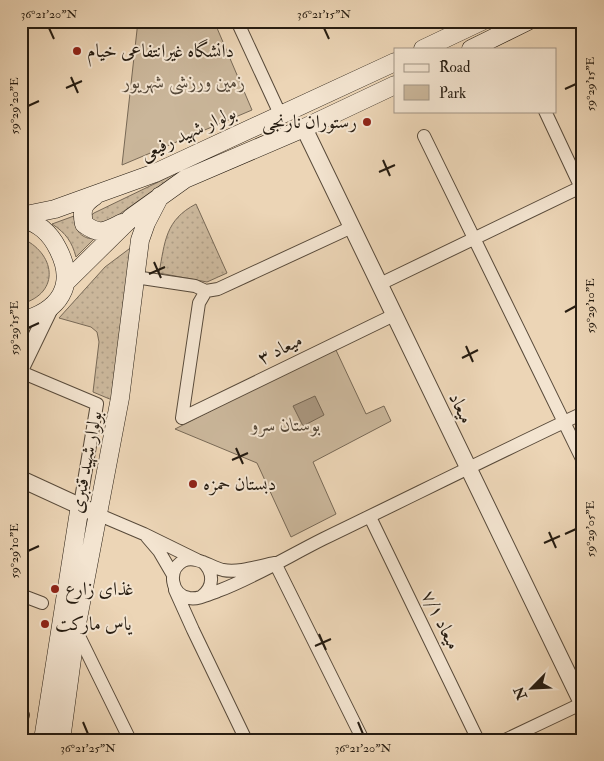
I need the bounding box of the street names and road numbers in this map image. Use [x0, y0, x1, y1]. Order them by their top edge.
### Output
street label: بولوار شهید رفیعی [136, 100, 240, 167]
street label: میعاد ۳ [254, 328, 306, 370]
street label: میعاد [443, 388, 479, 428]
street label: بولوار شهید قنبری [64, 409, 108, 515]
street label: میعاد ۷/۱ [416, 586, 466, 654]

